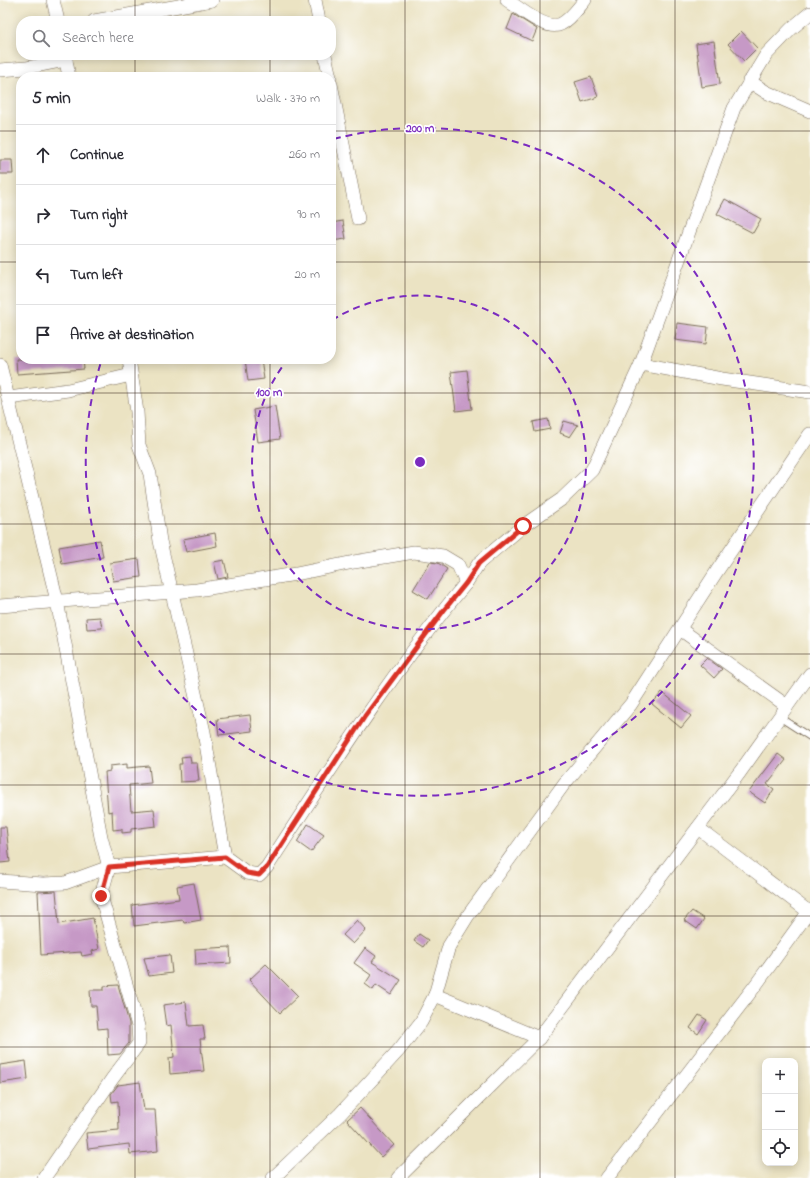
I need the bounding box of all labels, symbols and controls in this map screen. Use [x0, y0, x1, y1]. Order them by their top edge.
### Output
search box [16, 16, 336, 60]
icon: search [30, 27, 52, 49]
text: Search here [62, 27, 134, 49]
text: 5 min [32, 86, 71, 111]
text: Walk · 370 m [256, 89, 320, 108]
text: 200 m [405, 120, 435, 138]
icon: ahead [32, 144, 54, 166]
text: Continue [70, 144, 124, 166]
text: 260 m [289, 145, 320, 164]
icon: right [32, 204, 54, 226]
text: Turn right [70, 204, 128, 226]
text: 90 m [297, 205, 320, 224]
icon: left [32, 264, 54, 286]
text: Turn left [70, 264, 123, 286]
text: 20 m [295, 265, 320, 284]
icon: arrive [32, 324, 54, 346]
text: Arrive at destination [70, 324, 194, 346]
text: 100 m [256, 384, 283, 402]
centre of rings [413, 455, 427, 469]
route start [514, 517, 532, 535]
route end [92, 887, 110, 905]
map controls [762, 1058, 798, 1166]
button: + [762, 1058, 798, 1094]
button: − [762, 1094, 798, 1130]
button: locate [762, 1130, 798, 1166]

